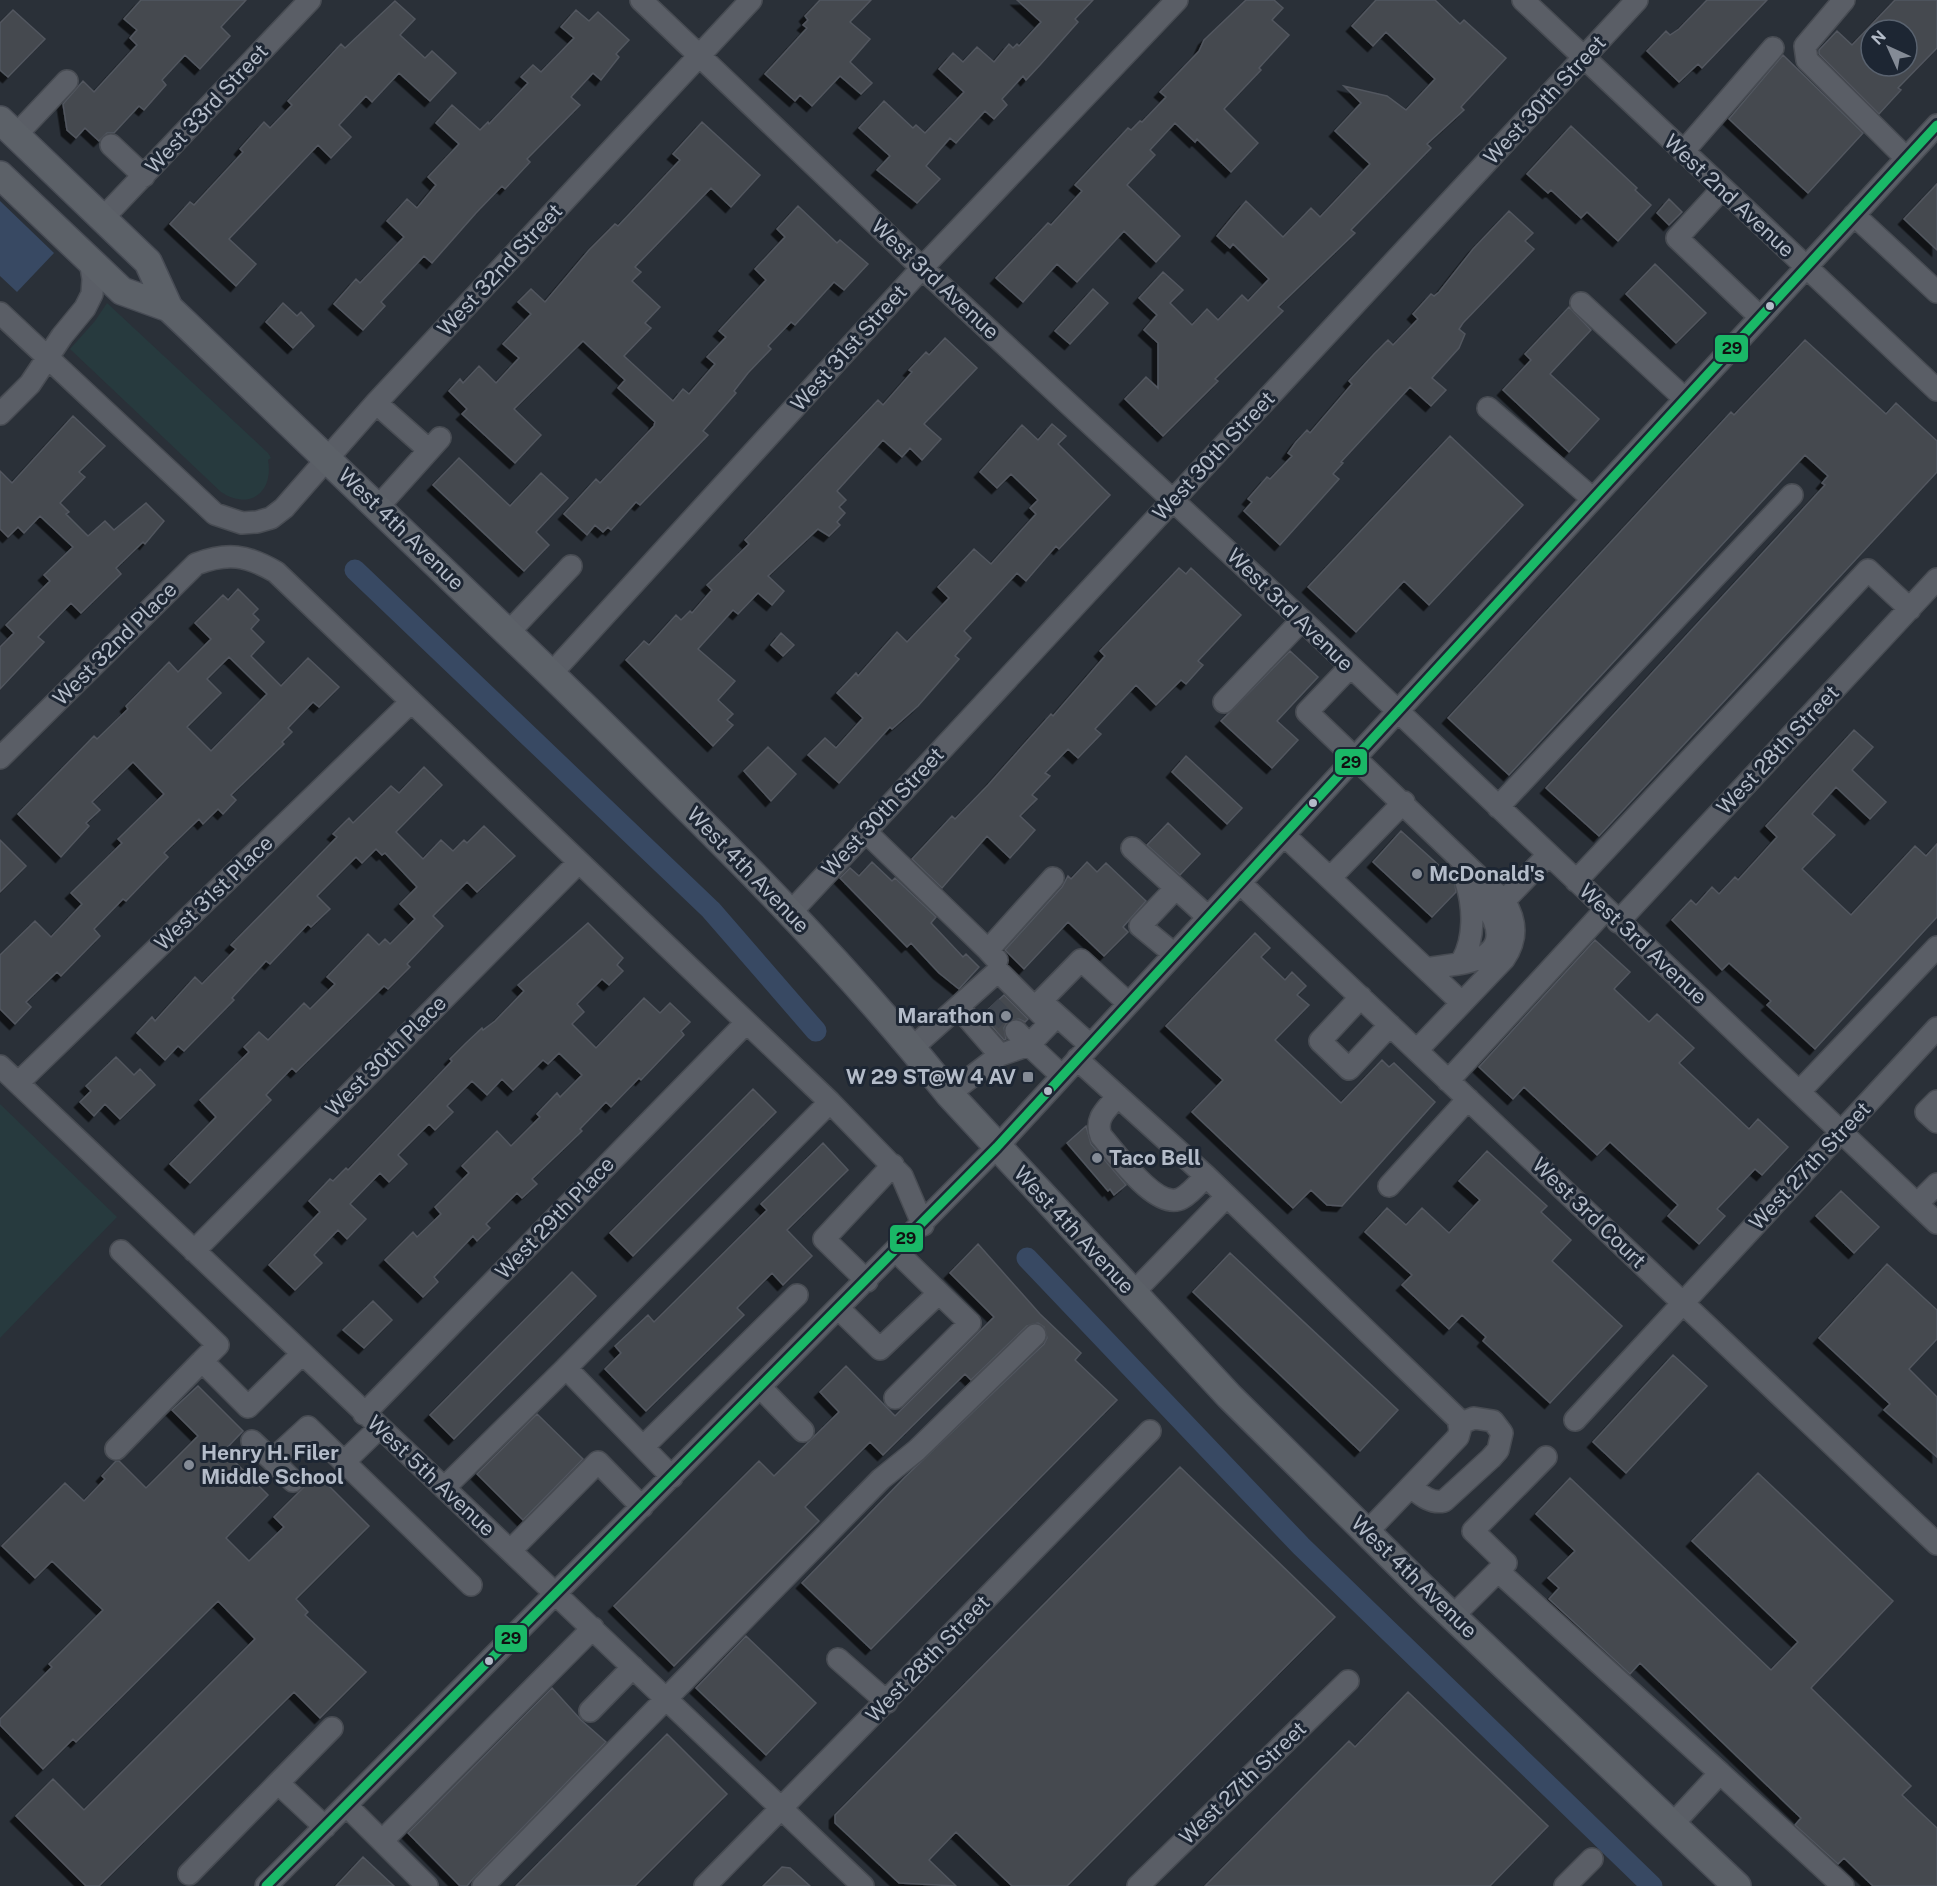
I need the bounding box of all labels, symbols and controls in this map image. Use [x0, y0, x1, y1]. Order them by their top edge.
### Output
north arrow [1859, 18, 1919, 78]
text: N [1868, 27, 1890, 49]
street label: West 30th Street [1478, 30, 1611, 169]
street label: West 33rd Street [140, 39, 273, 179]
street label: West 2nd Avenue [1659, 129, 1800, 262]
street label: West 32nd Street [432, 198, 567, 341]
street label: West 3rd Avenue [866, 213, 1004, 344]
street label: West 31st Street [785, 279, 912, 416]
unlabelled marker [1764, 300, 1776, 312]
line badge: 29 [1714, 334, 1749, 363]
text: 29 [1722, 339, 1742, 358]
street label: West 30th Street [1147, 386, 1280, 525]
street label: West 4th Avenue [333, 462, 469, 595]
street label: West 3rd Avenue [1222, 543, 1359, 676]
street label: West 32nd Place [48, 577, 182, 711]
street label: West 28th Street [1711, 680, 1844, 819]
street label: West 30th Street [816, 742, 949, 881]
line badge: 29 [1334, 748, 1368, 776]
text: 29 [1341, 753, 1361, 772]
unlabelled marker [1307, 797, 1319, 809]
street label: West 4th Avenue [682, 802, 815, 938]
street label: West 31st Place [149, 830, 278, 955]
place label: McDonald's [1429, 861, 1545, 886]
marker: McDonald's [1410, 867, 1424, 881]
street label: West 3rd Avenue [1574, 878, 1712, 1009]
street label: West 30th Place [320, 990, 451, 1121]
place label: Marathon [897, 1003, 994, 1028]
marker: Marathon [999, 1009, 1013, 1023]
place label: W 29 ST@W 4 AV [846, 1064, 1016, 1089]
marker: W 29 ST@W 4 AV [1021, 1070, 1035, 1084]
unlabelled marker [1042, 1085, 1054, 1097]
street label: West 27th Street [1744, 1096, 1876, 1235]
place label: Taco Bell [1109, 1145, 1201, 1170]
street label: West 29th Place [490, 1151, 619, 1284]
marker: Taco Bell [1090, 1151, 1104, 1165]
street label: West 3rd Court [1527, 1152, 1651, 1273]
street label: West 4th Avenue [1009, 1161, 1140, 1299]
line badge: 29 [889, 1224, 924, 1253]
text: 29 [896, 1229, 916, 1248]
street label: West 5th Avenue [362, 1410, 500, 1541]
place label: Henry H. Filer Middle School [201, 1440, 344, 1489]
marker: Henry H. Filer Middle School [182, 1458, 196, 1472]
street label: West 4th Avenue [1346, 1510, 1482, 1643]
street label: West 28th Street [861, 1590, 995, 1728]
line badge: 29 [494, 1624, 528, 1653]
text: 29 [501, 1629, 521, 1648]
unlabelled marker [483, 1655, 495, 1667]
street label: West 27th Street [1174, 1716, 1311, 1849]

